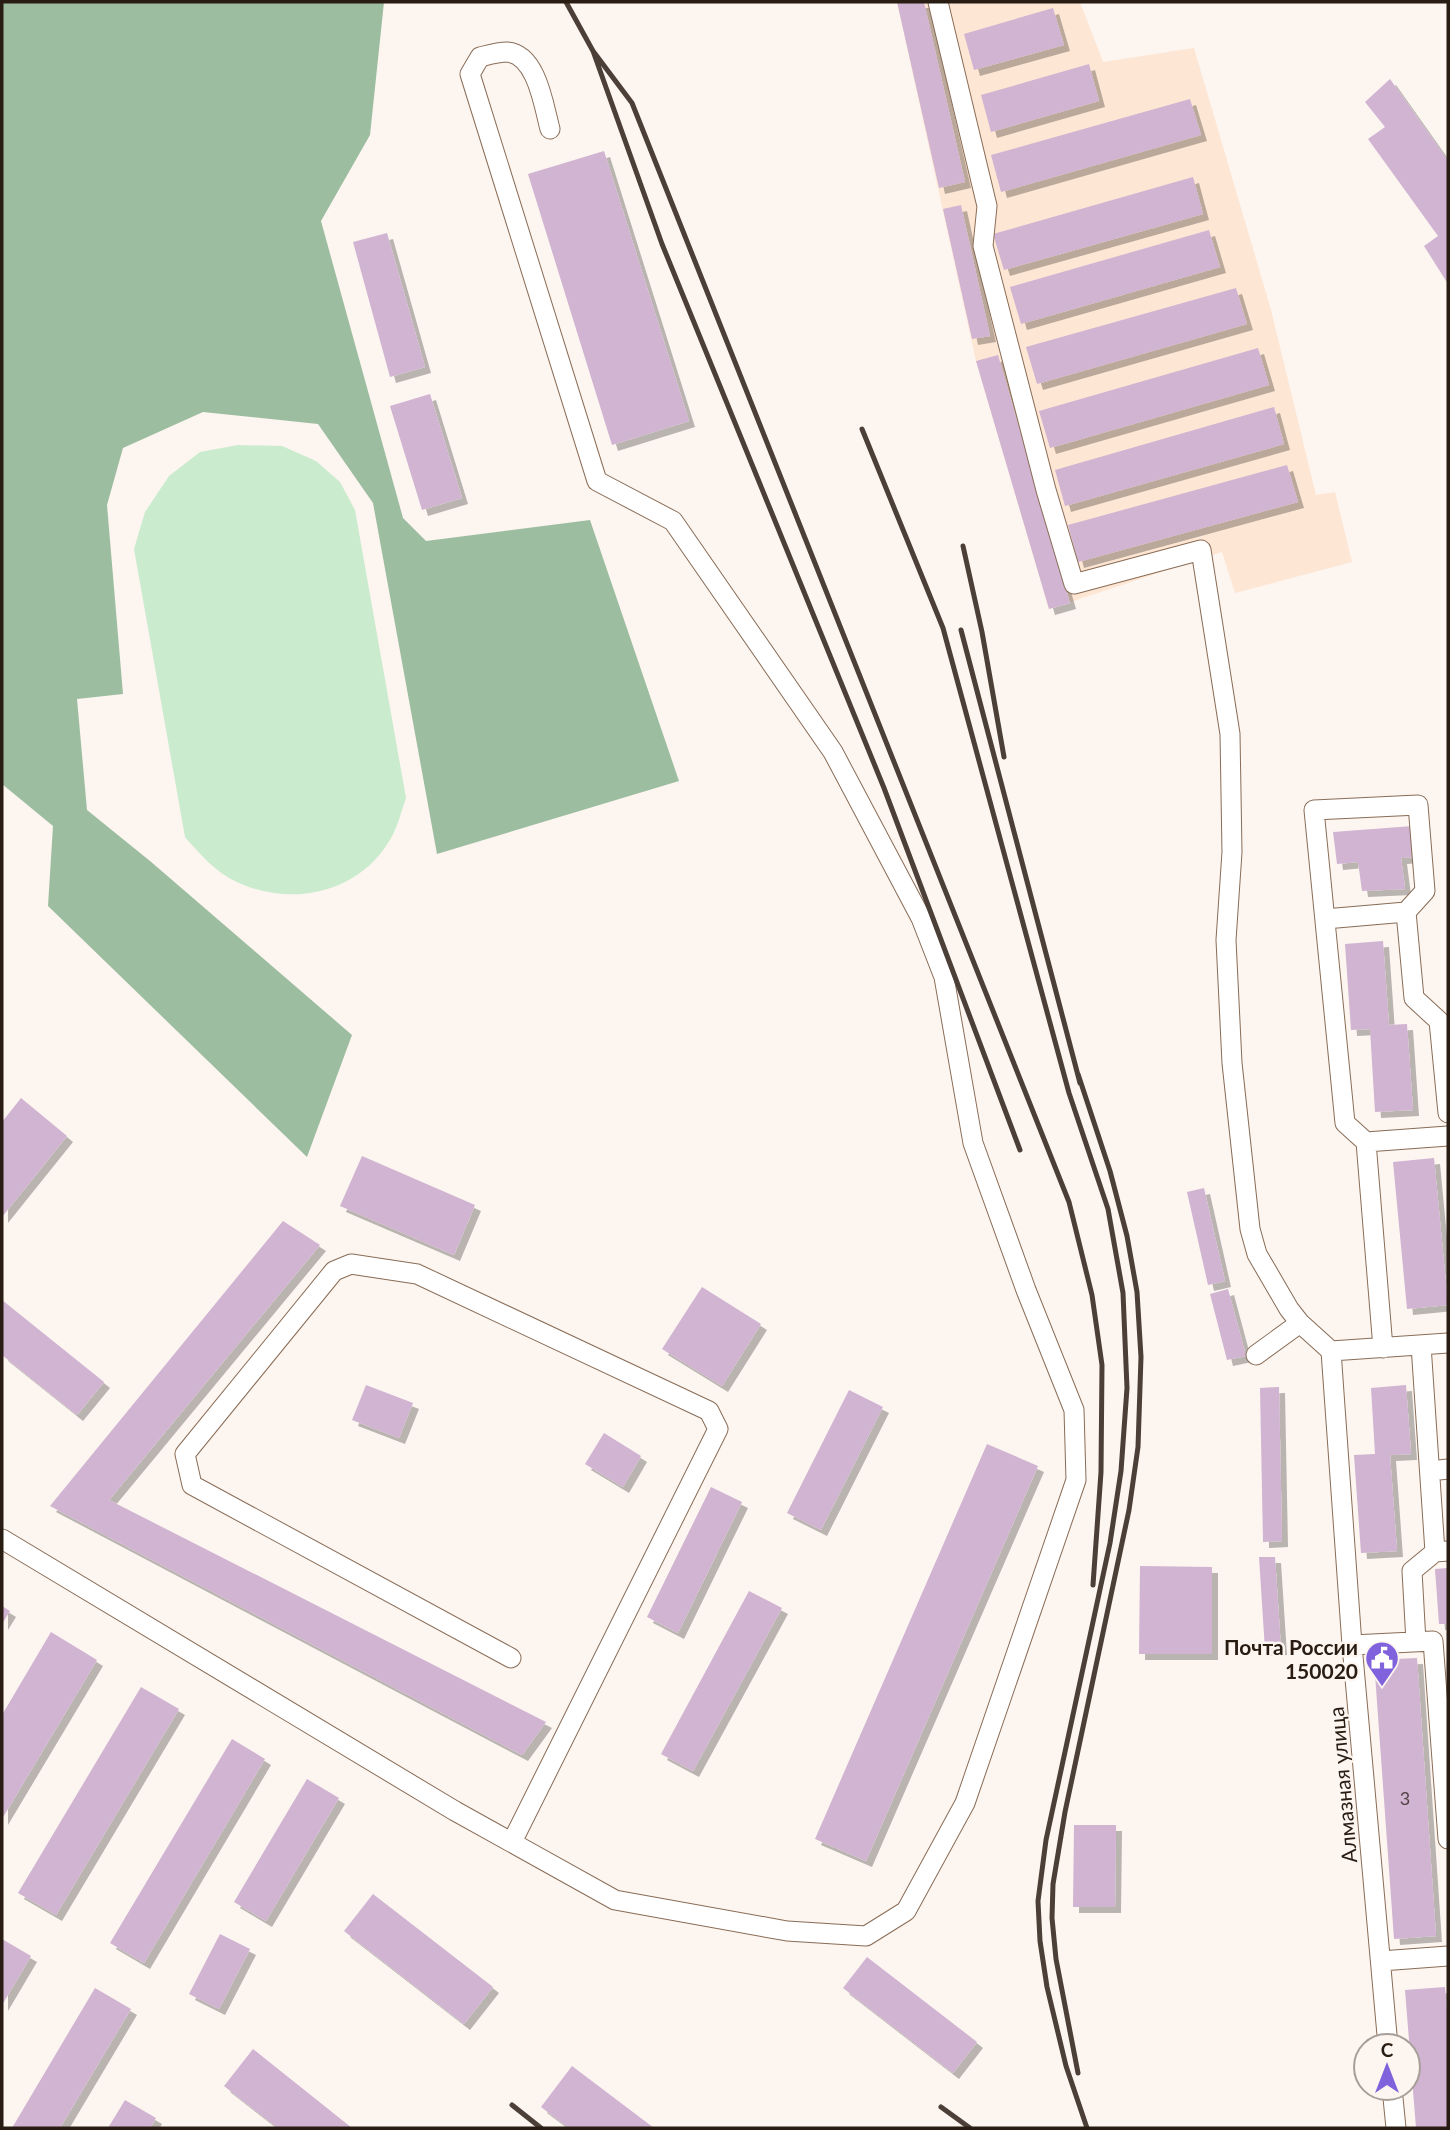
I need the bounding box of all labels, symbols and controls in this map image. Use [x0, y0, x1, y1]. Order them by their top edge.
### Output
place label: Почта России 150020 [1224, 1634, 1358, 1683]
public building icon: Почта России 150020 [1363, 1639, 1401, 1688]
street label: Алмазная улица [1323, 1706, 1361, 1864]
house number: 3 [1400, 1787, 1410, 1809]
north arrow [1352, 2032, 1422, 2102]
text: С [1381, 2038, 1394, 2061]

